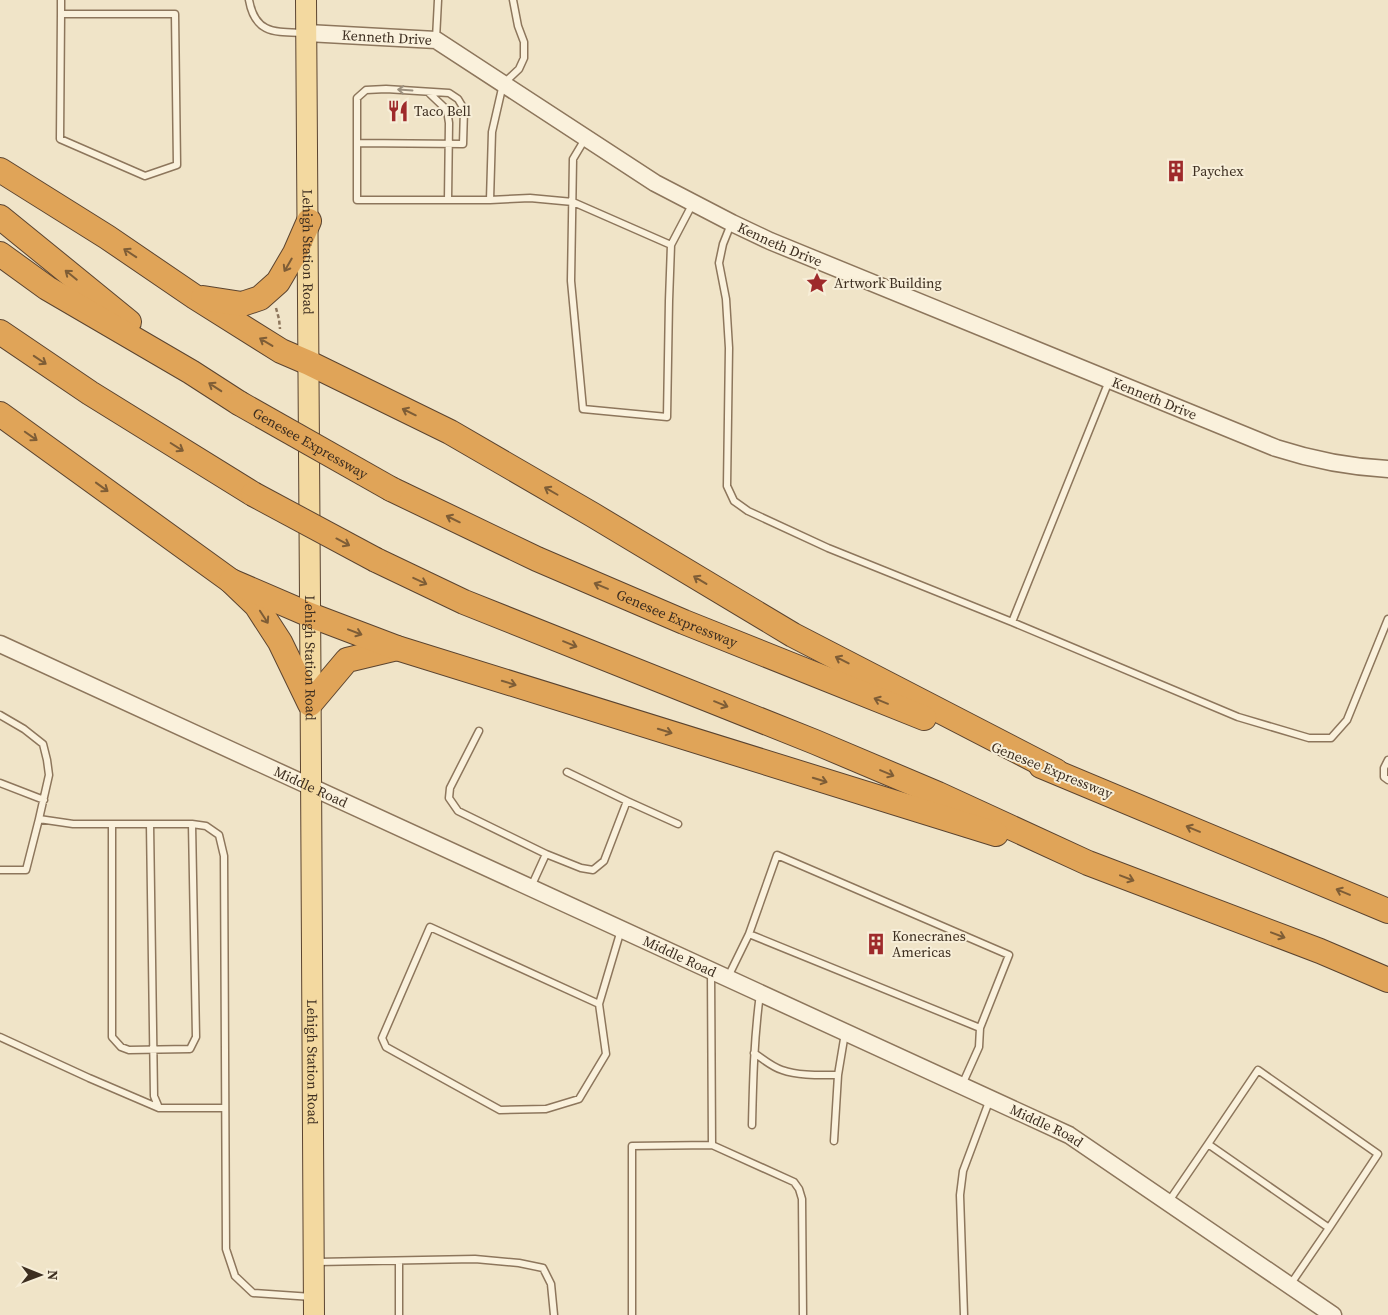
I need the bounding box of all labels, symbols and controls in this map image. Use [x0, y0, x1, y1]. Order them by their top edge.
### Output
street label: Kenneth Drive [341, 25, 433, 50]
one-way arrow [397, 86, 413, 95]
restaurant icon: Taco Bell [385, 98, 411, 124]
place label: Taco Bell [414, 101, 471, 121]
building icon: Paychex [1163, 158, 1189, 184]
place label: Paychex [1192, 161, 1244, 181]
street label: Lehigh Station Road [298, 189, 318, 315]
street label: Kenneth Drive [734, 217, 825, 271]
one-way arrow [123, 248, 137, 258]
one-way arrow [283, 258, 293, 273]
one-way arrow [65, 269, 78, 280]
place icon: Artwork Building [804, 270, 830, 296]
place label: Artwork Building [834, 273, 942, 293]
one-way arrow [259, 337, 273, 347]
one-way arrow [33, 355, 47, 365]
street label: Kenneth Drive [1109, 372, 1200, 425]
one-way arrow [208, 382, 222, 393]
street label: Genesee Expressway [249, 403, 372, 484]
one-way arrow [402, 407, 417, 416]
one-way arrow [24, 431, 38, 441]
one-way arrow [170, 443, 184, 453]
one-way arrow [95, 482, 109, 492]
one-way arrow [544, 485, 558, 495]
one-way arrow [446, 514, 461, 523]
one-way arrow [335, 537, 350, 547]
one-way arrow [694, 575, 708, 585]
one-way arrow [412, 577, 427, 586]
one-way arrow [594, 581, 609, 591]
street label: Genesee Expressway [613, 584, 741, 653]
street label: Lehigh Station Road [300, 595, 321, 721]
one-way arrow [258, 610, 269, 624]
one-way arrow [347, 628, 362, 637]
one-way arrow [561, 640, 577, 649]
one-way arrow [834, 655, 849, 665]
one-way arrow [501, 679, 517, 688]
one-way arrow [874, 696, 889, 705]
one-way arrow [713, 701, 728, 710]
one-way arrow [656, 727, 672, 737]
street label: Genesee Expressway [988, 737, 1116, 804]
street label: Middle Road [271, 761, 351, 812]
one-way arrow [879, 768, 894, 778]
one-way arrow [811, 775, 827, 785]
one-way arrow [1186, 824, 1201, 834]
one-way arrow [1118, 874, 1134, 883]
one-way arrow [1336, 887, 1351, 897]
place label: Konecranes Americas [892, 926, 966, 962]
street label: Middle Road [640, 931, 720, 982]
building icon: Konecranes Americas [863, 931, 889, 957]
one-way arrow [1271, 932, 1286, 941]
street label: Lehigh Station Road [302, 999, 323, 1125]
street label: Middle Road [1007, 1099, 1087, 1152]
north arrow [15, 1250, 65, 1300]
text: N [43, 1270, 63, 1281]

